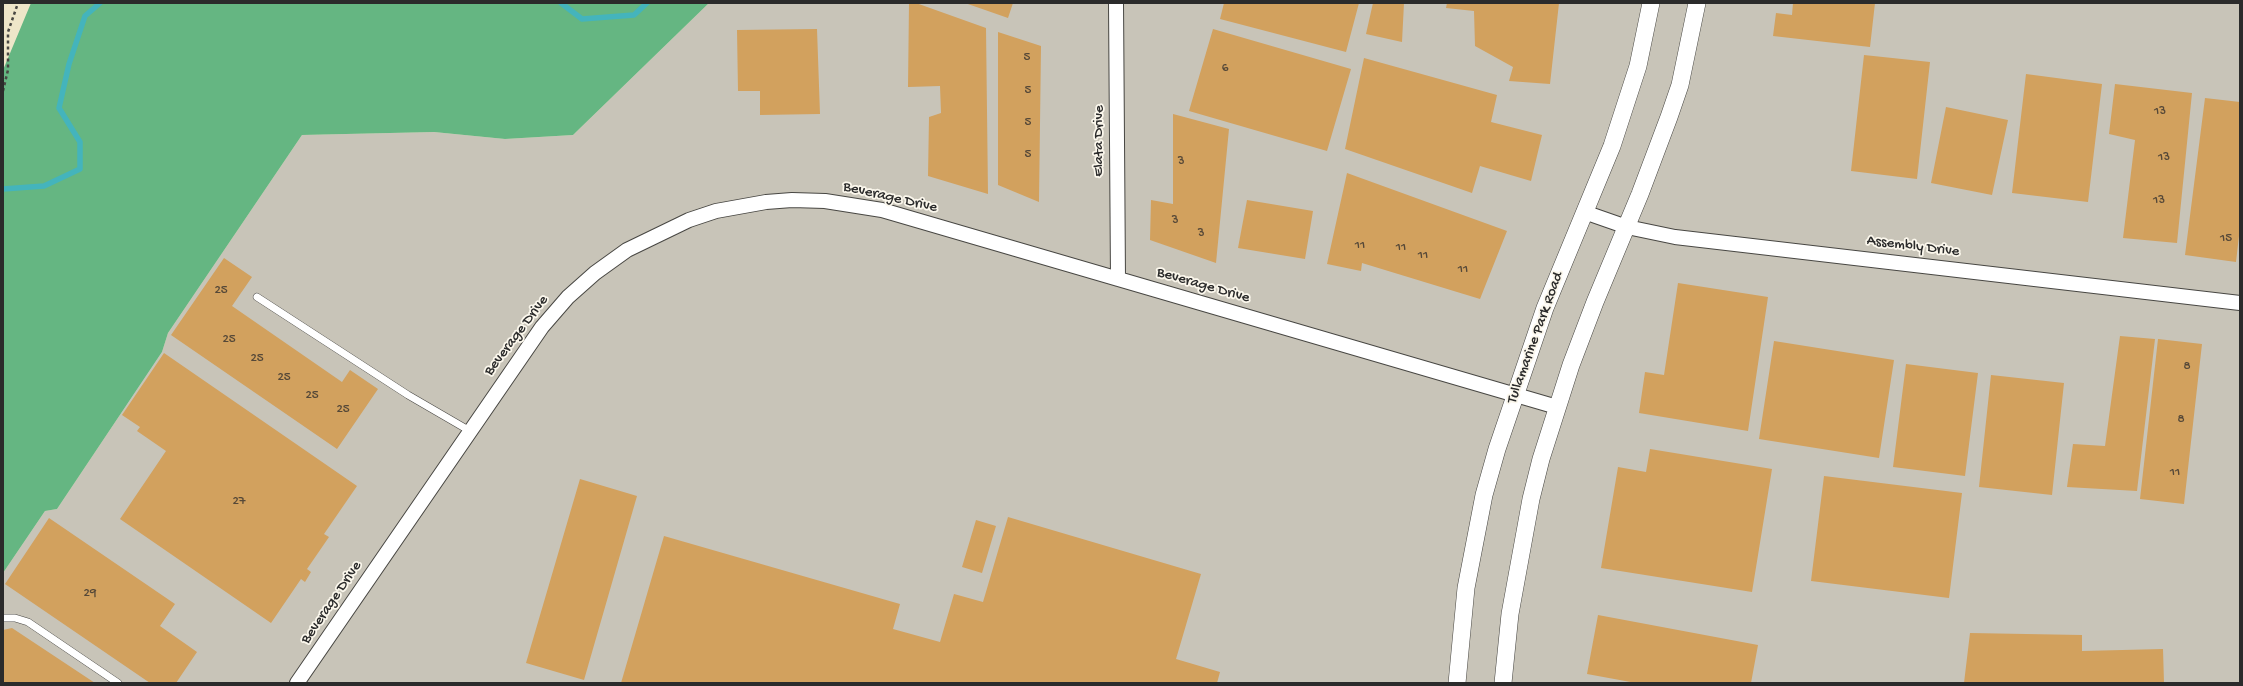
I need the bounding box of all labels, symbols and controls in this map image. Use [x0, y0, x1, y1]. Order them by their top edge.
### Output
house number: 5 [1024, 50, 1030, 66]
house number: 6 [1222, 61, 1228, 77]
house number: 5 [1025, 83, 1031, 99]
house number: 13 [2154, 104, 2166, 120]
street label: Elata Drive [1091, 105, 1109, 177]
house number: 5 [1025, 115, 1031, 131]
house number: 5 [1025, 147, 1031, 163]
house number: 13 [2158, 150, 2170, 166]
house number: 3 [1178, 154, 1184, 170]
street label: Beverage Drive [841, 178, 939, 218]
house number: 13 [2153, 193, 2165, 209]
house number: 3 [1172, 213, 1178, 229]
house number: 3 [1198, 226, 1204, 242]
house number: 15 [2220, 231, 2232, 247]
street label: Assembly Drive [1866, 232, 1960, 262]
house number: 11 [1355, 238, 1365, 254]
house number: 11 [1396, 240, 1406, 256]
house number: 11 [1418, 248, 1428, 264]
house number: 11 [1458, 262, 1468, 278]
street label: Beverage Drive [1154, 264, 1252, 308]
street label: Tullamarine Park Road [1504, 270, 1568, 406]
house number: 25 [214, 283, 228, 299]
street label: Beverage Drive [481, 292, 553, 380]
house number: 25 [222, 332, 236, 348]
house number: 25 [250, 351, 264, 367]
house number: 8 [2183, 359, 2191, 375]
house number: 25 [277, 370, 291, 386]
house number: 25 [305, 388, 319, 404]
house number: 25 [336, 402, 350, 418]
house number: 8 [2177, 412, 2185, 428]
house number: 11 [2170, 465, 2180, 481]
house number: 27 [232, 494, 246, 510]
street label: Beverage Drive [298, 558, 366, 648]
house number: 29 [84, 586, 96, 602]

